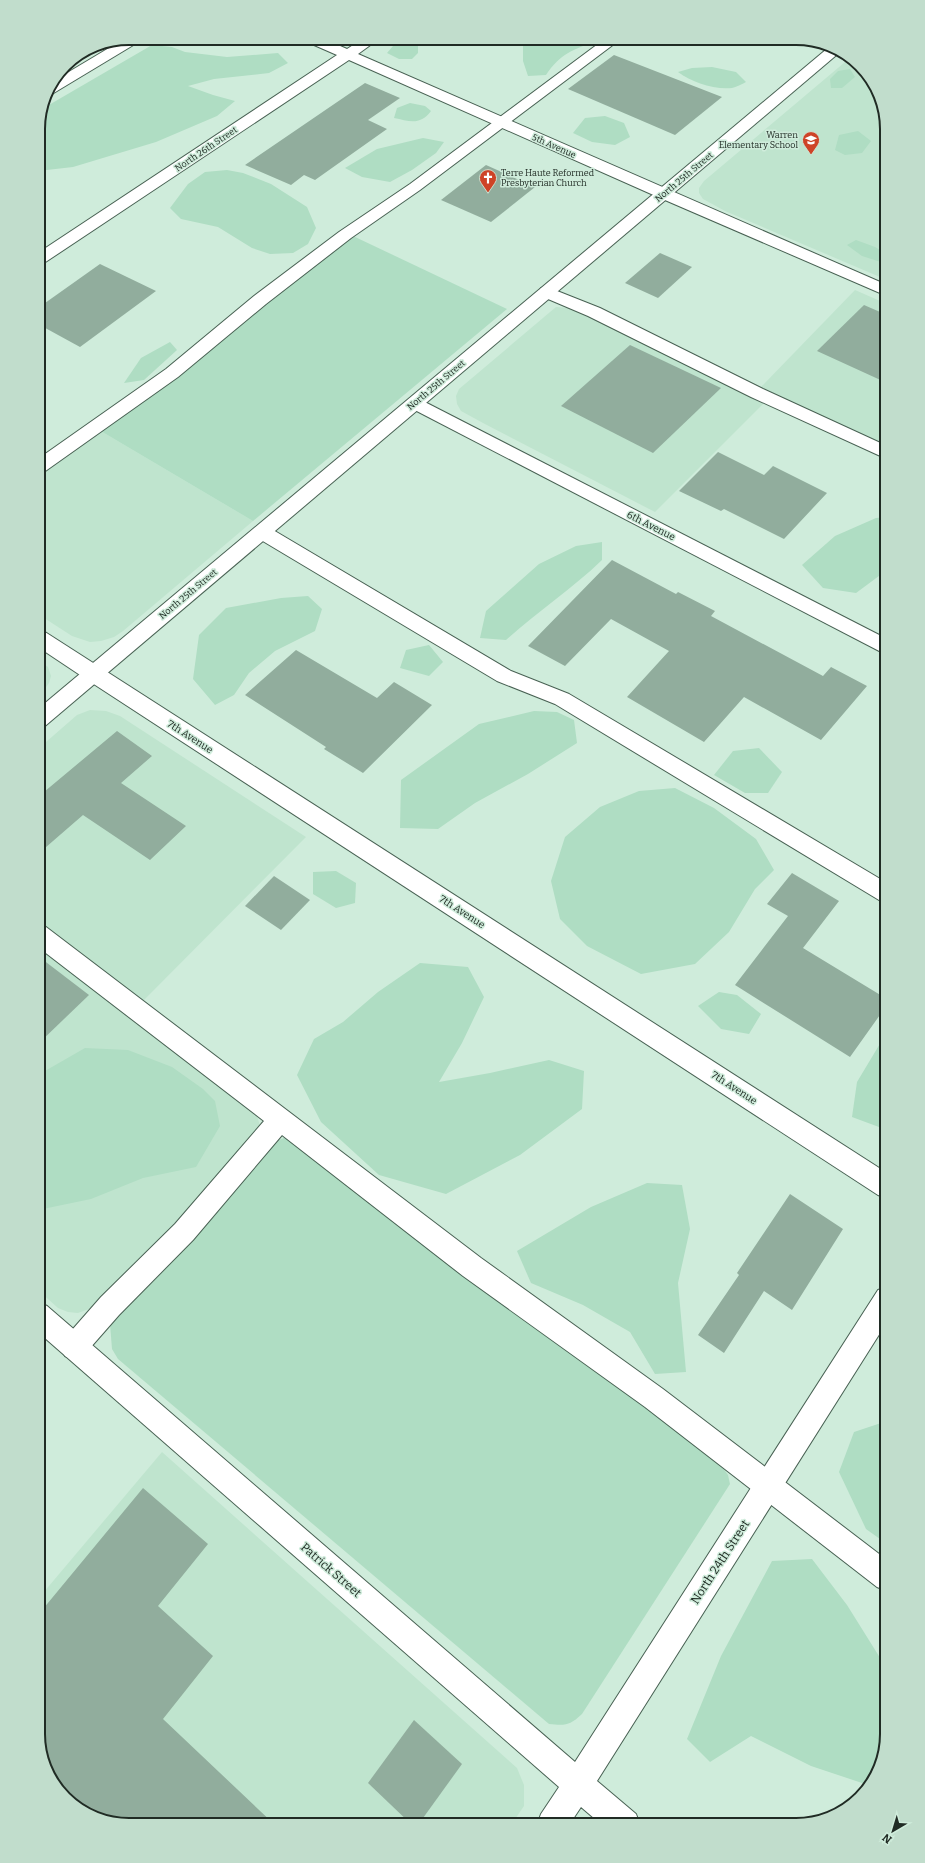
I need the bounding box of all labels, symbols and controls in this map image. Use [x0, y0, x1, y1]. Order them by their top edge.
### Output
street label: North 26th Street [173, 124, 240, 174]
place label: Warren Elementary School [719, 130, 798, 150]
school or university icon: Warren Elementary School [801, 130, 821, 155]
street label: 5th Avenue [530, 132, 578, 160]
street label: North 25th Street [653, 149, 715, 204]
church icon: Terre Haute Reformed Presbyterian Church [478, 168, 498, 193]
place label: Terre Haute Reformed Presbyterian Church [501, 168, 595, 188]
street label: North 25th Street [405, 357, 467, 412]
street label: 6th Avenue [625, 509, 677, 543]
street label: North 25th Street [157, 566, 219, 621]
street label: 7th Avenue [165, 718, 215, 756]
street label: 7th Avenue [437, 893, 487, 931]
street label: 7th Avenue [709, 1069, 759, 1107]
street label: North 24th Street [688, 1517, 753, 1607]
street label: Patrick Street [298, 1540, 365, 1600]
north arrow [873, 1811, 913, 1851]
text: N [879, 1830, 895, 1846]

